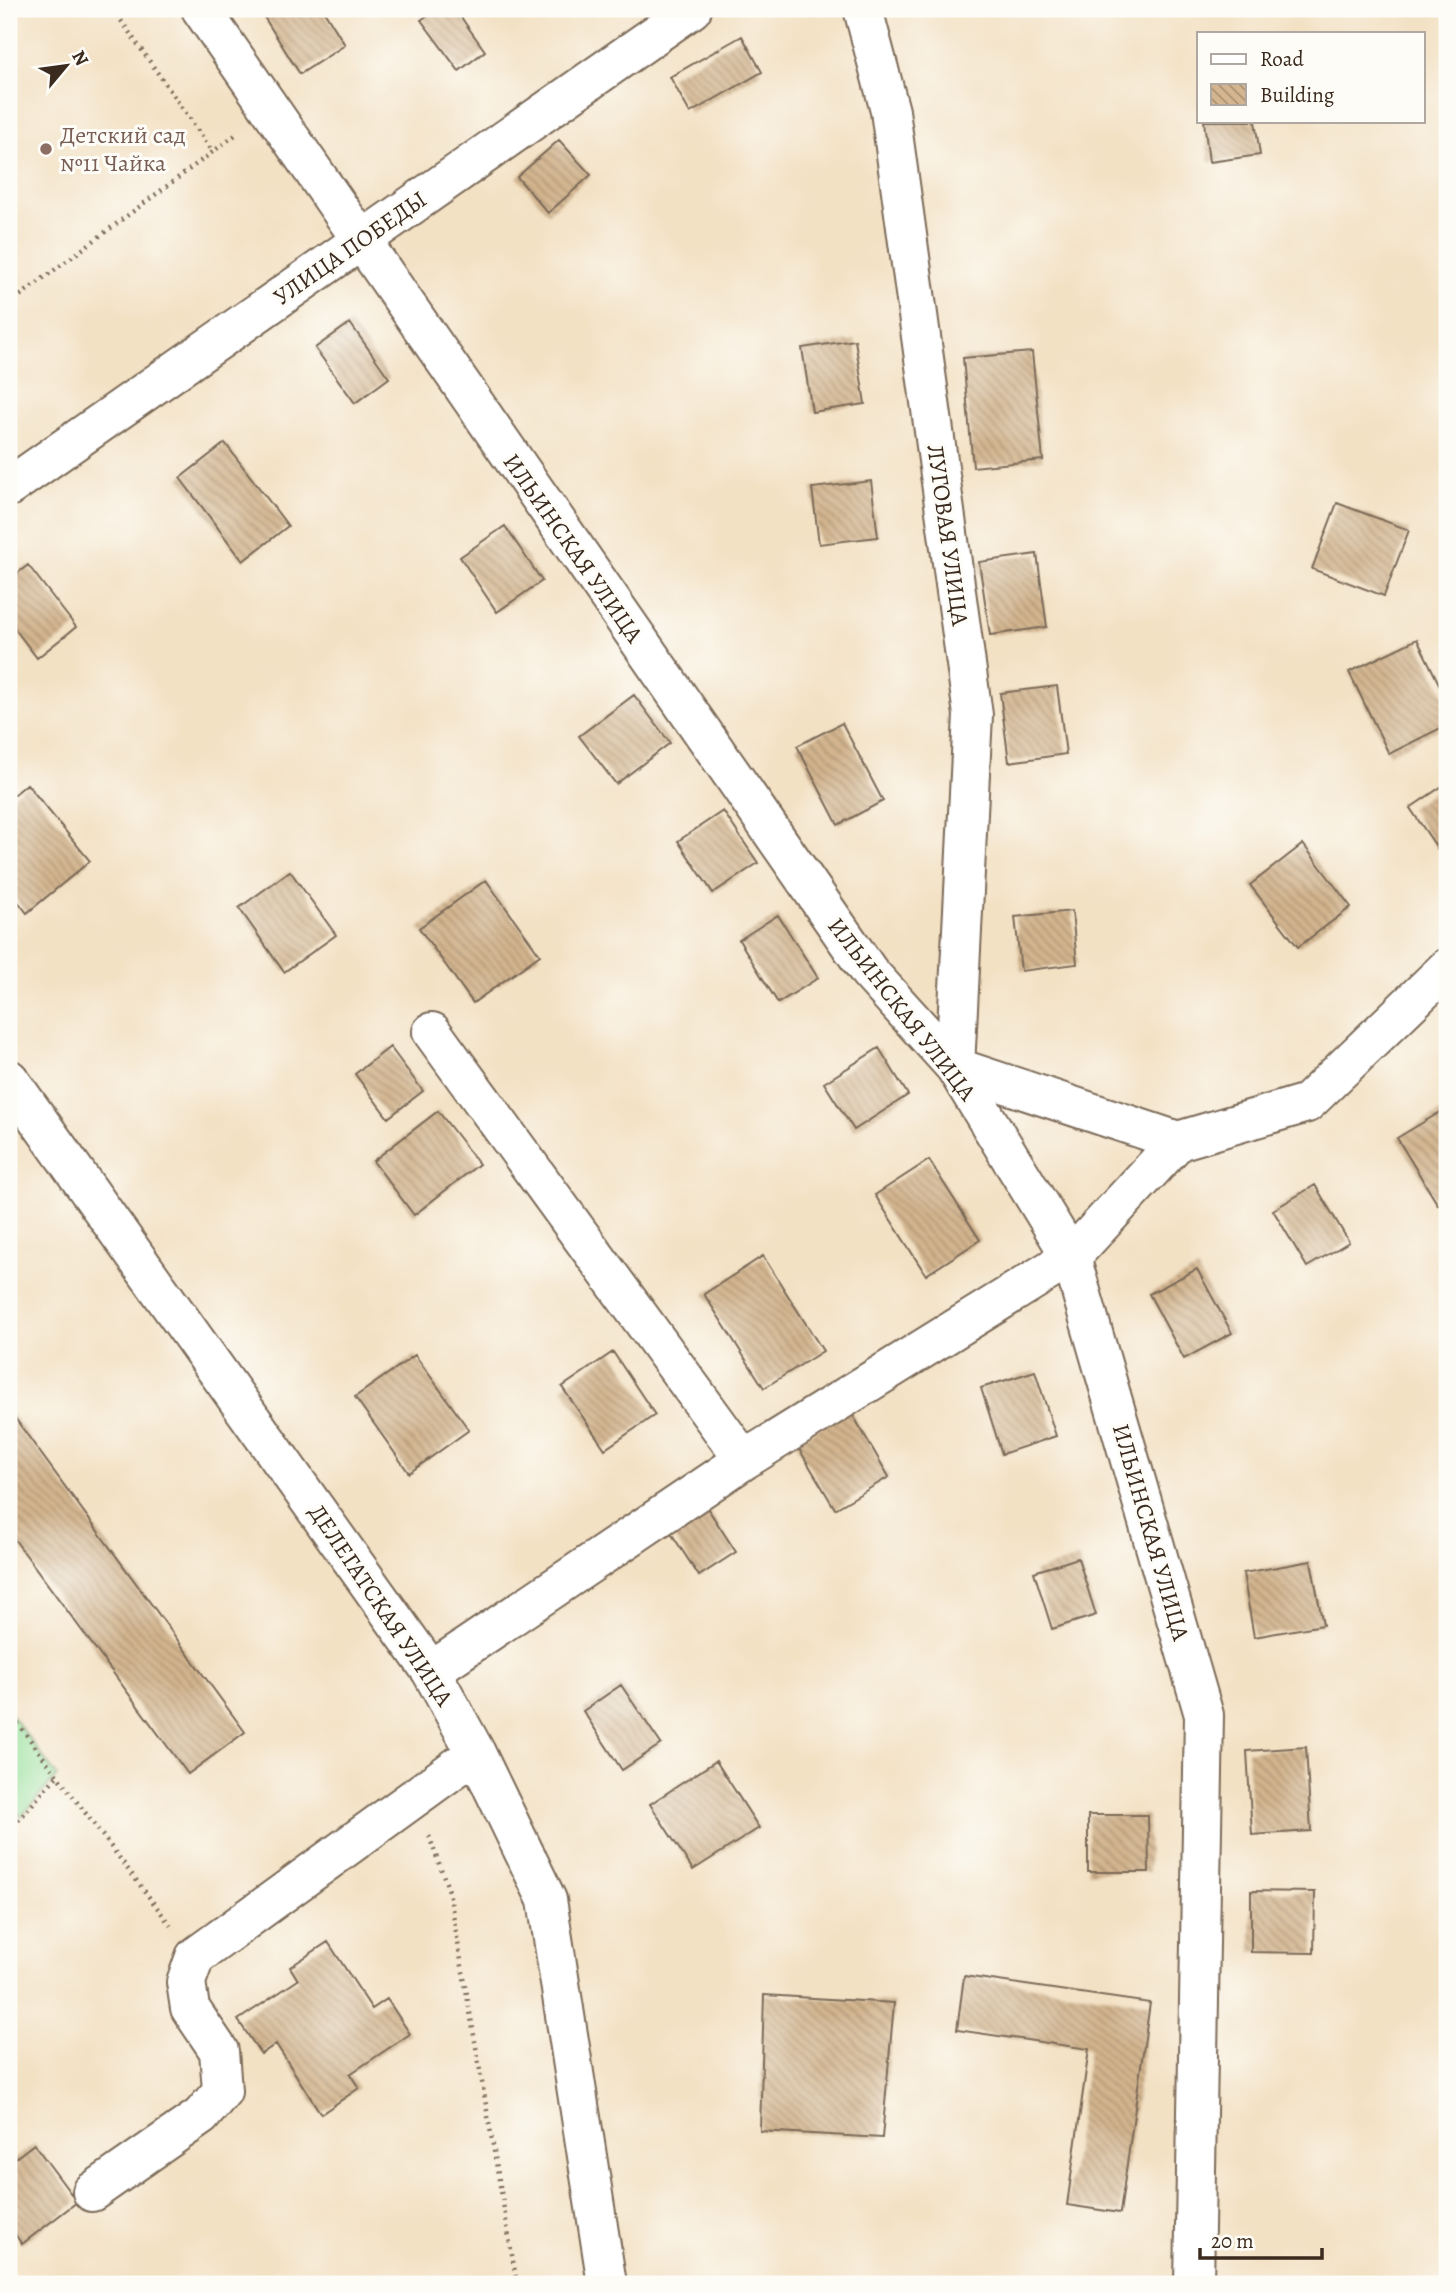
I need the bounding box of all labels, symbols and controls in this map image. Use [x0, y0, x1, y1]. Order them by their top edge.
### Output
north arrow [32, 32, 102, 102]
legend [1197, 32, 1424, 122]
text: Road [1260, 45, 1304, 73]
text: N [65, 46, 95, 71]
text: Building [1260, 81, 1335, 109]
place label: Детский сад №11 Чайка [60, 119, 186, 179]
marker: Детский сад №11 Чайка [38, 141, 54, 157]
street label: УЛИЦА ПОБЕДЫ [267, 183, 433, 313]
street label: ЛУГОВАЯ УЛИЦА [919, 442, 977, 629]
street label: ИЛЬИНСКАЯ УЛИЦА [496, 447, 651, 650]
street label: ИЛЬИНСКАЯ УЛИЦА [820, 911, 984, 1108]
street label: ИЛЬИНСКАЯ УЛИЦА [1105, 1420, 1198, 1645]
street label: ДЕЛЕГАТСКАЯ УЛИЦА [301, 1498, 461, 1713]
scale bar [1200, 2216, 1323, 2260]
text: 20 m [1211, 2227, 1254, 2255]

